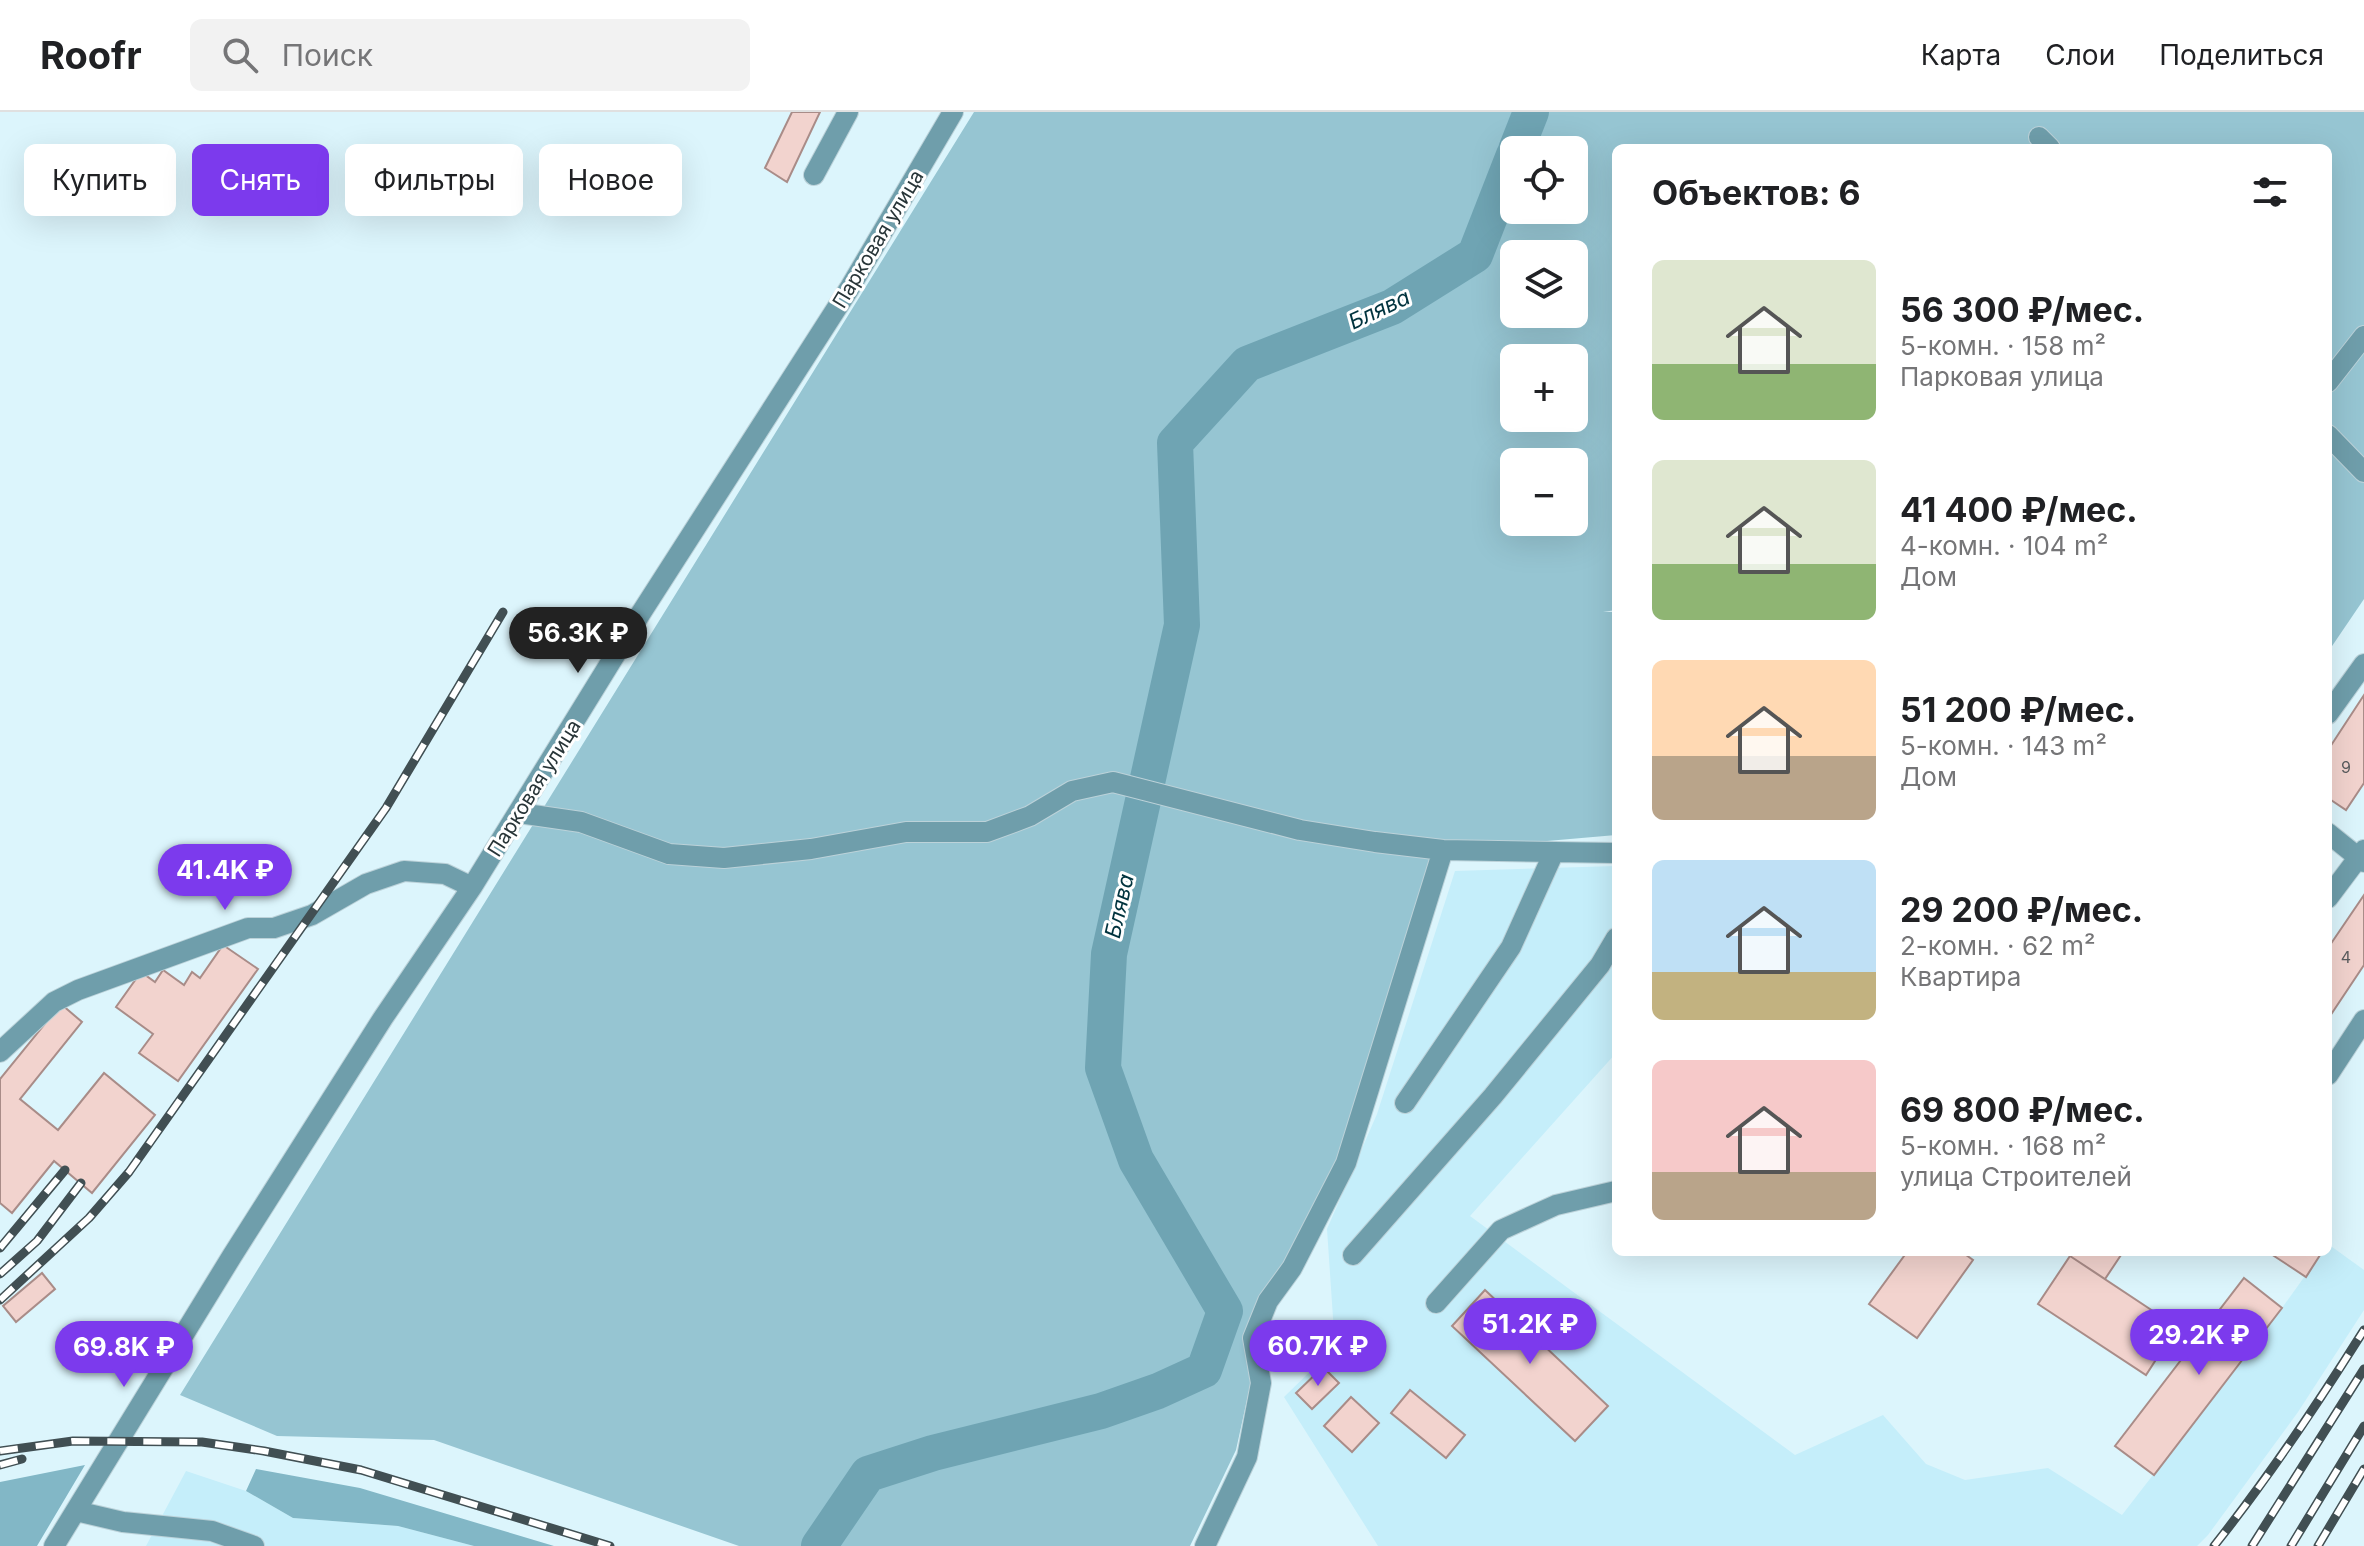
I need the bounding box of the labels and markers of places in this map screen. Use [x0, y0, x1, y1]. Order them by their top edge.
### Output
pin: 56.3K ₽ [504, 607, 652, 675]
pin: 41.4K ₽ [151, 844, 299, 912]
pin: 51.2K ₽ [1456, 1298, 1604, 1366]
pin: 29.2K ₽ [2125, 1309, 2273, 1377]
pin: 60.7K ₽ [1244, 1320, 1392, 1388]
pin: 69.8K ₽ [50, 1321, 198, 1389]

